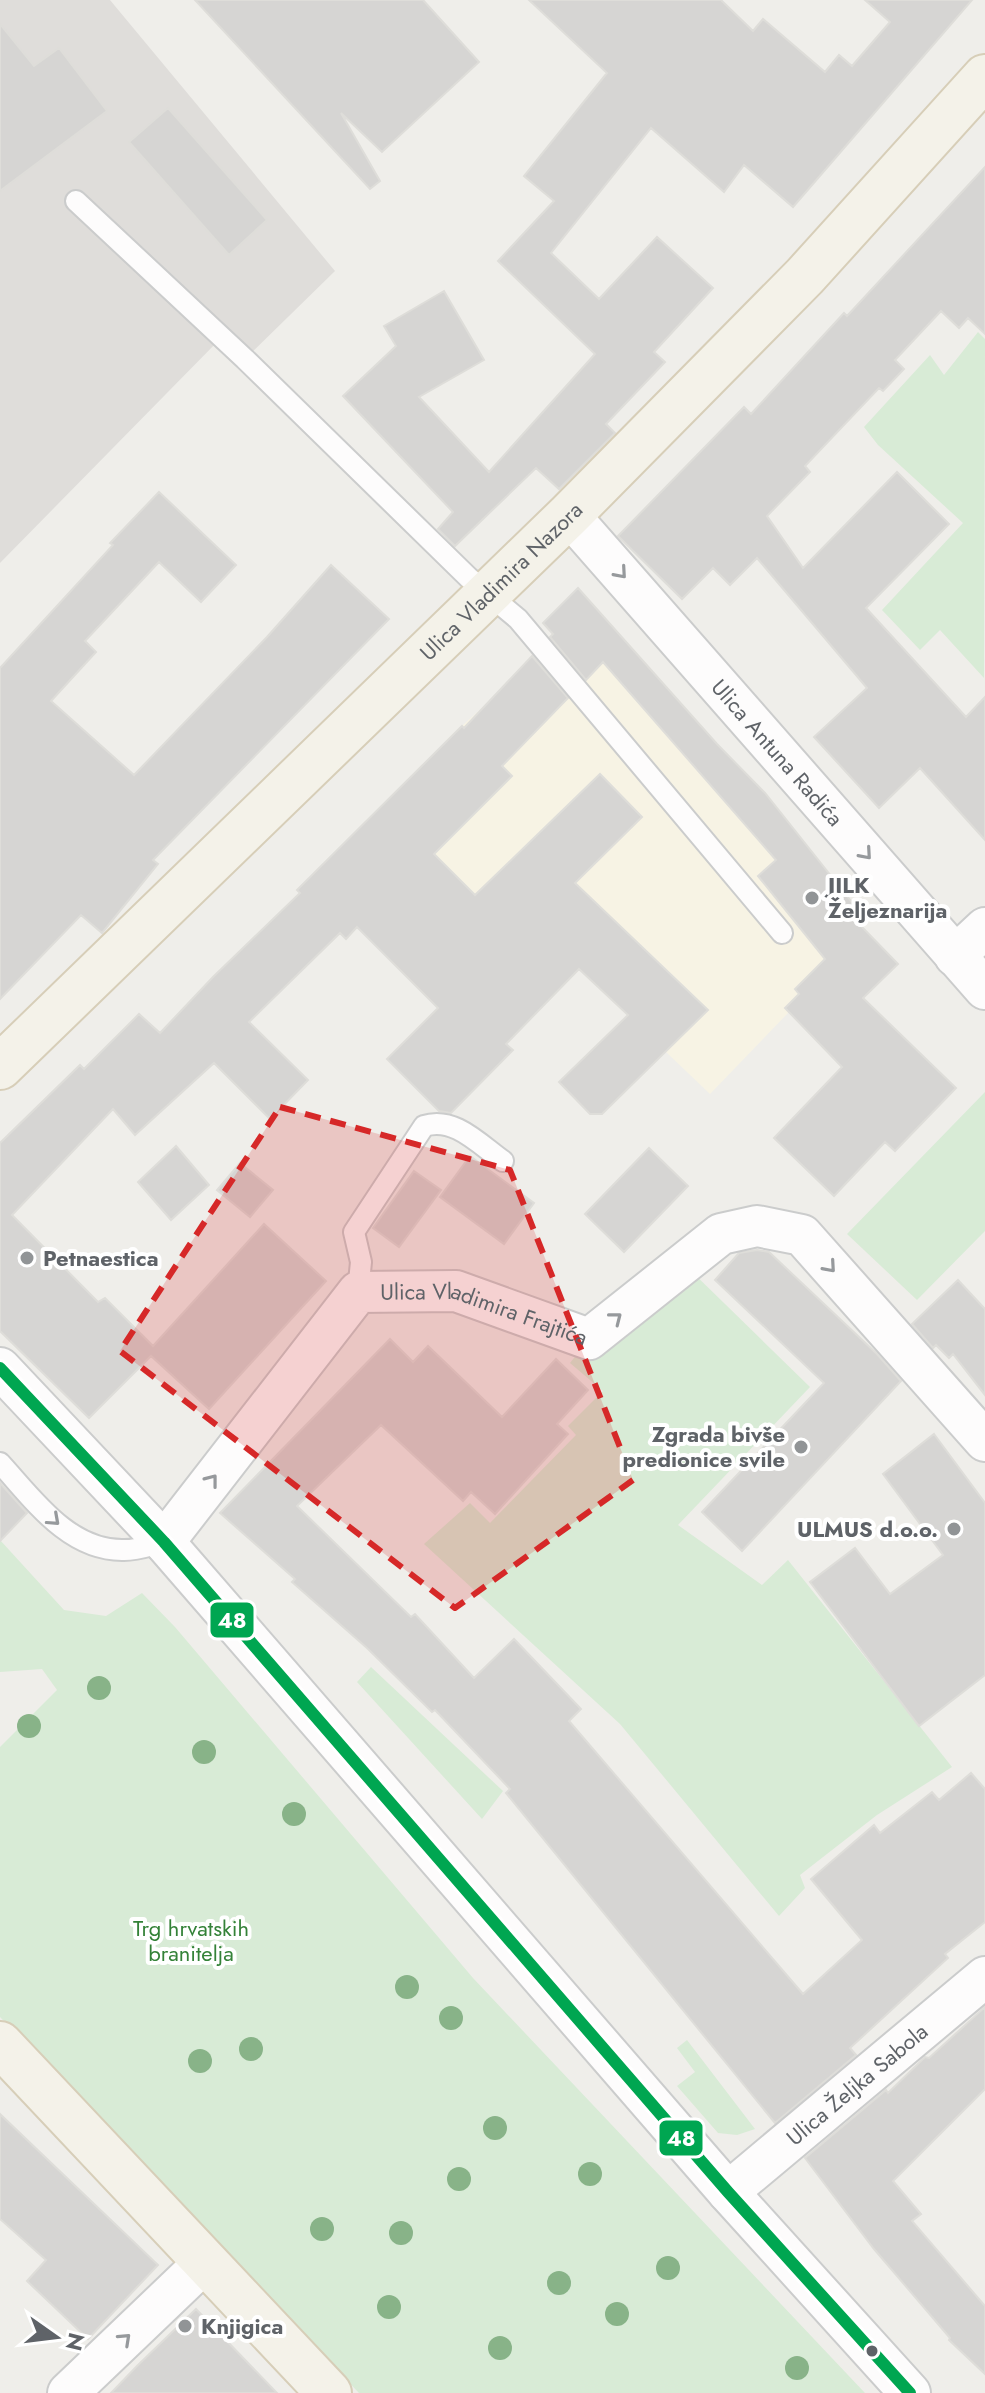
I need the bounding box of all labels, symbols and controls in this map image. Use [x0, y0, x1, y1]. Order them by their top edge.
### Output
street label: Ulica Vladimira Nazora [412, 494, 590, 668]
one-way arrow [611, 564, 626, 579]
street label: Ulica Antuna Radića [704, 672, 851, 833]
one-way arrow [856, 844, 870, 859]
place label: JILK Željeznarija [824, 869, 947, 926]
marker: JILK Željeznarija [803, 889, 821, 907]
place label: Petnaestica [43, 1242, 159, 1274]
marker: Petnaestica [18, 1249, 36, 1267]
one-way arrow [820, 1257, 835, 1272]
street label: Ulica Vladimira Frajtića [380, 1275, 592, 1353]
one-way arrow [607, 1313, 621, 1328]
place label: Zgrada bivše predionice svile [623, 1418, 785, 1475]
marker: Zgrada bivše predionice svile [792, 1438, 810, 1456]
one-way arrow [202, 1475, 217, 1489]
one-way arrow [45, 1510, 59, 1525]
place label: ULMUS d.o.o. [797, 1513, 938, 1545]
marker: ULMUS d.o.o. [945, 1520, 963, 1538]
line badge: 48 [209, 1601, 255, 1639]
text: 48 [217, 1604, 247, 1636]
park label: Trg hrvatskih branitelja [133, 1912, 249, 1969]
street label: Ulica Željka Sabola [779, 2015, 935, 2153]
line badge: 48 [658, 2119, 704, 2157]
text: 48 [666, 2122, 696, 2154]
north arrow [16, 2297, 96, 2377]
place label: Knjigica [201, 2310, 283, 2342]
marker: Knjigica [176, 2317, 194, 2335]
text: N [58, 2329, 93, 2354]
one-way arrow [115, 2334, 130, 2348]
unlabelled marker [864, 2343, 880, 2359]

